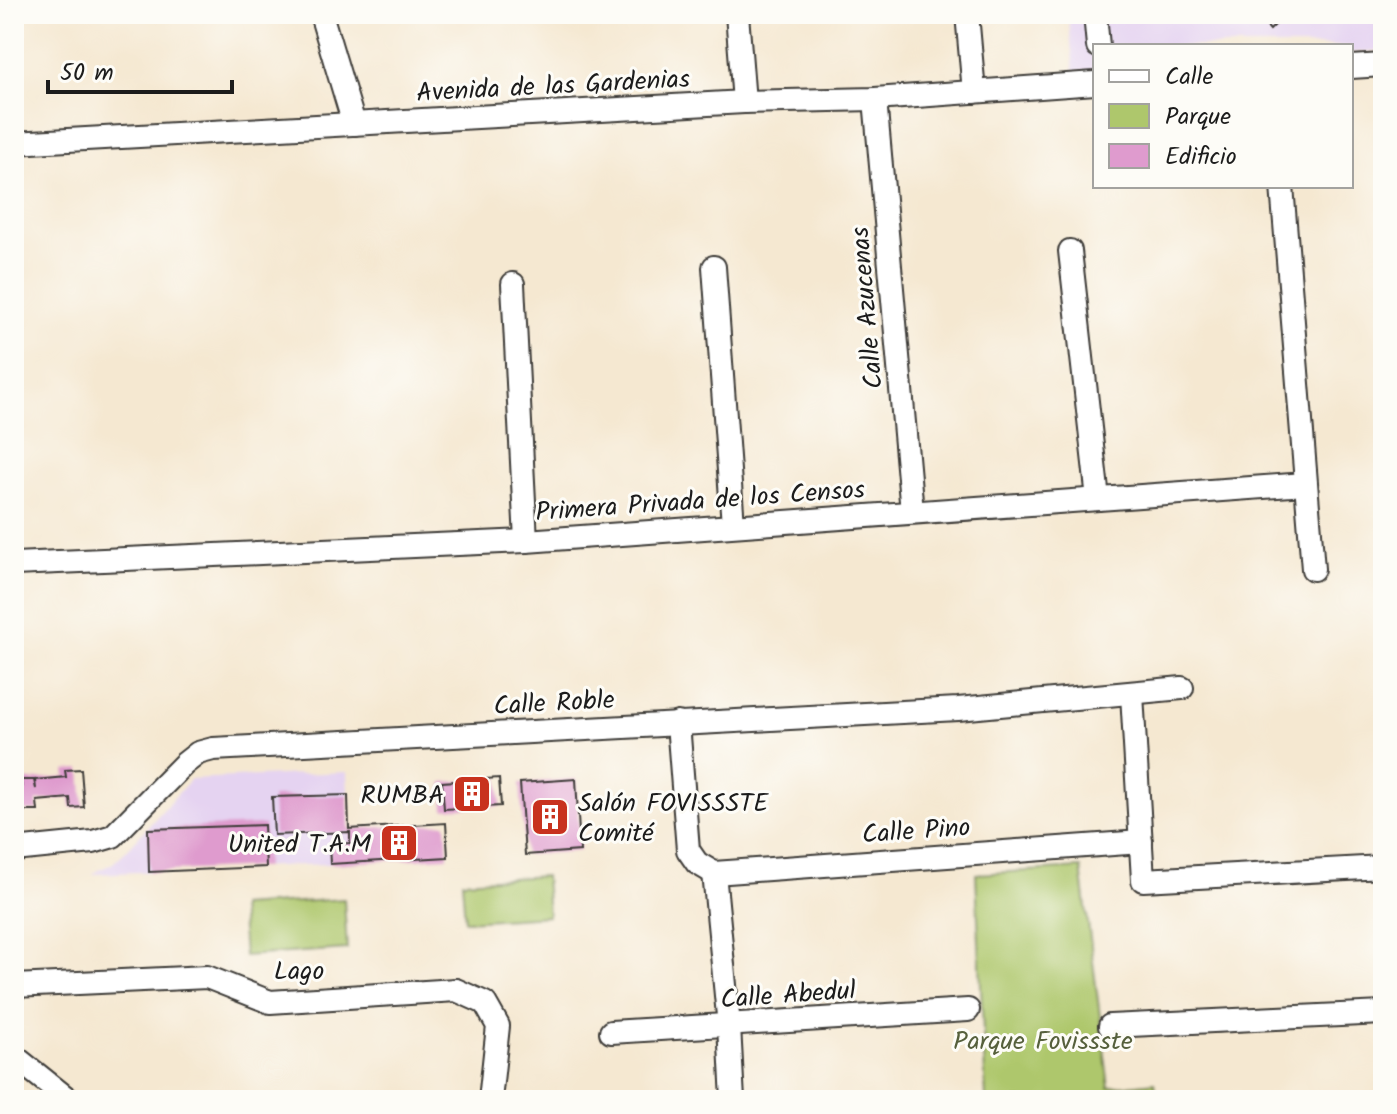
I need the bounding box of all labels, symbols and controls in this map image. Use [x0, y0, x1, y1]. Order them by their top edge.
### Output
scale bar [48, 44, 232, 94]
legend [1093, 44, 1353, 188]
text: 50 m [60, 54, 114, 93]
text: Calle [1165, 58, 1213, 97]
street label: Avenida de las Gardenias [415, 59, 691, 115]
text: Parque [1165, 98, 1231, 137]
text: Edificio [1165, 138, 1237, 177]
street label: Calle Azucenas [840, 225, 896, 391]
street label: Primera Privada de los Censos [534, 470, 866, 534]
street label: Calle Roble [492, 680, 616, 728]
building icon: RUMBA [451, 773, 493, 815]
place label: RUMBA [360, 775, 444, 817]
place label: Salón FOVISSSTE Comité [578, 783, 769, 855]
building icon: Salón FOVISSSTE Comité [529, 796, 571, 838]
street label: Calle Pino [861, 807, 972, 857]
building icon: United T.A.M [378, 822, 420, 864]
place label: United T.A.M [228, 824, 371, 866]
street label: Lago [274, 951, 324, 993]
street label: Calle Abedul [719, 970, 857, 1022]
park label: Parque Fovissste [953, 1021, 1133, 1063]

